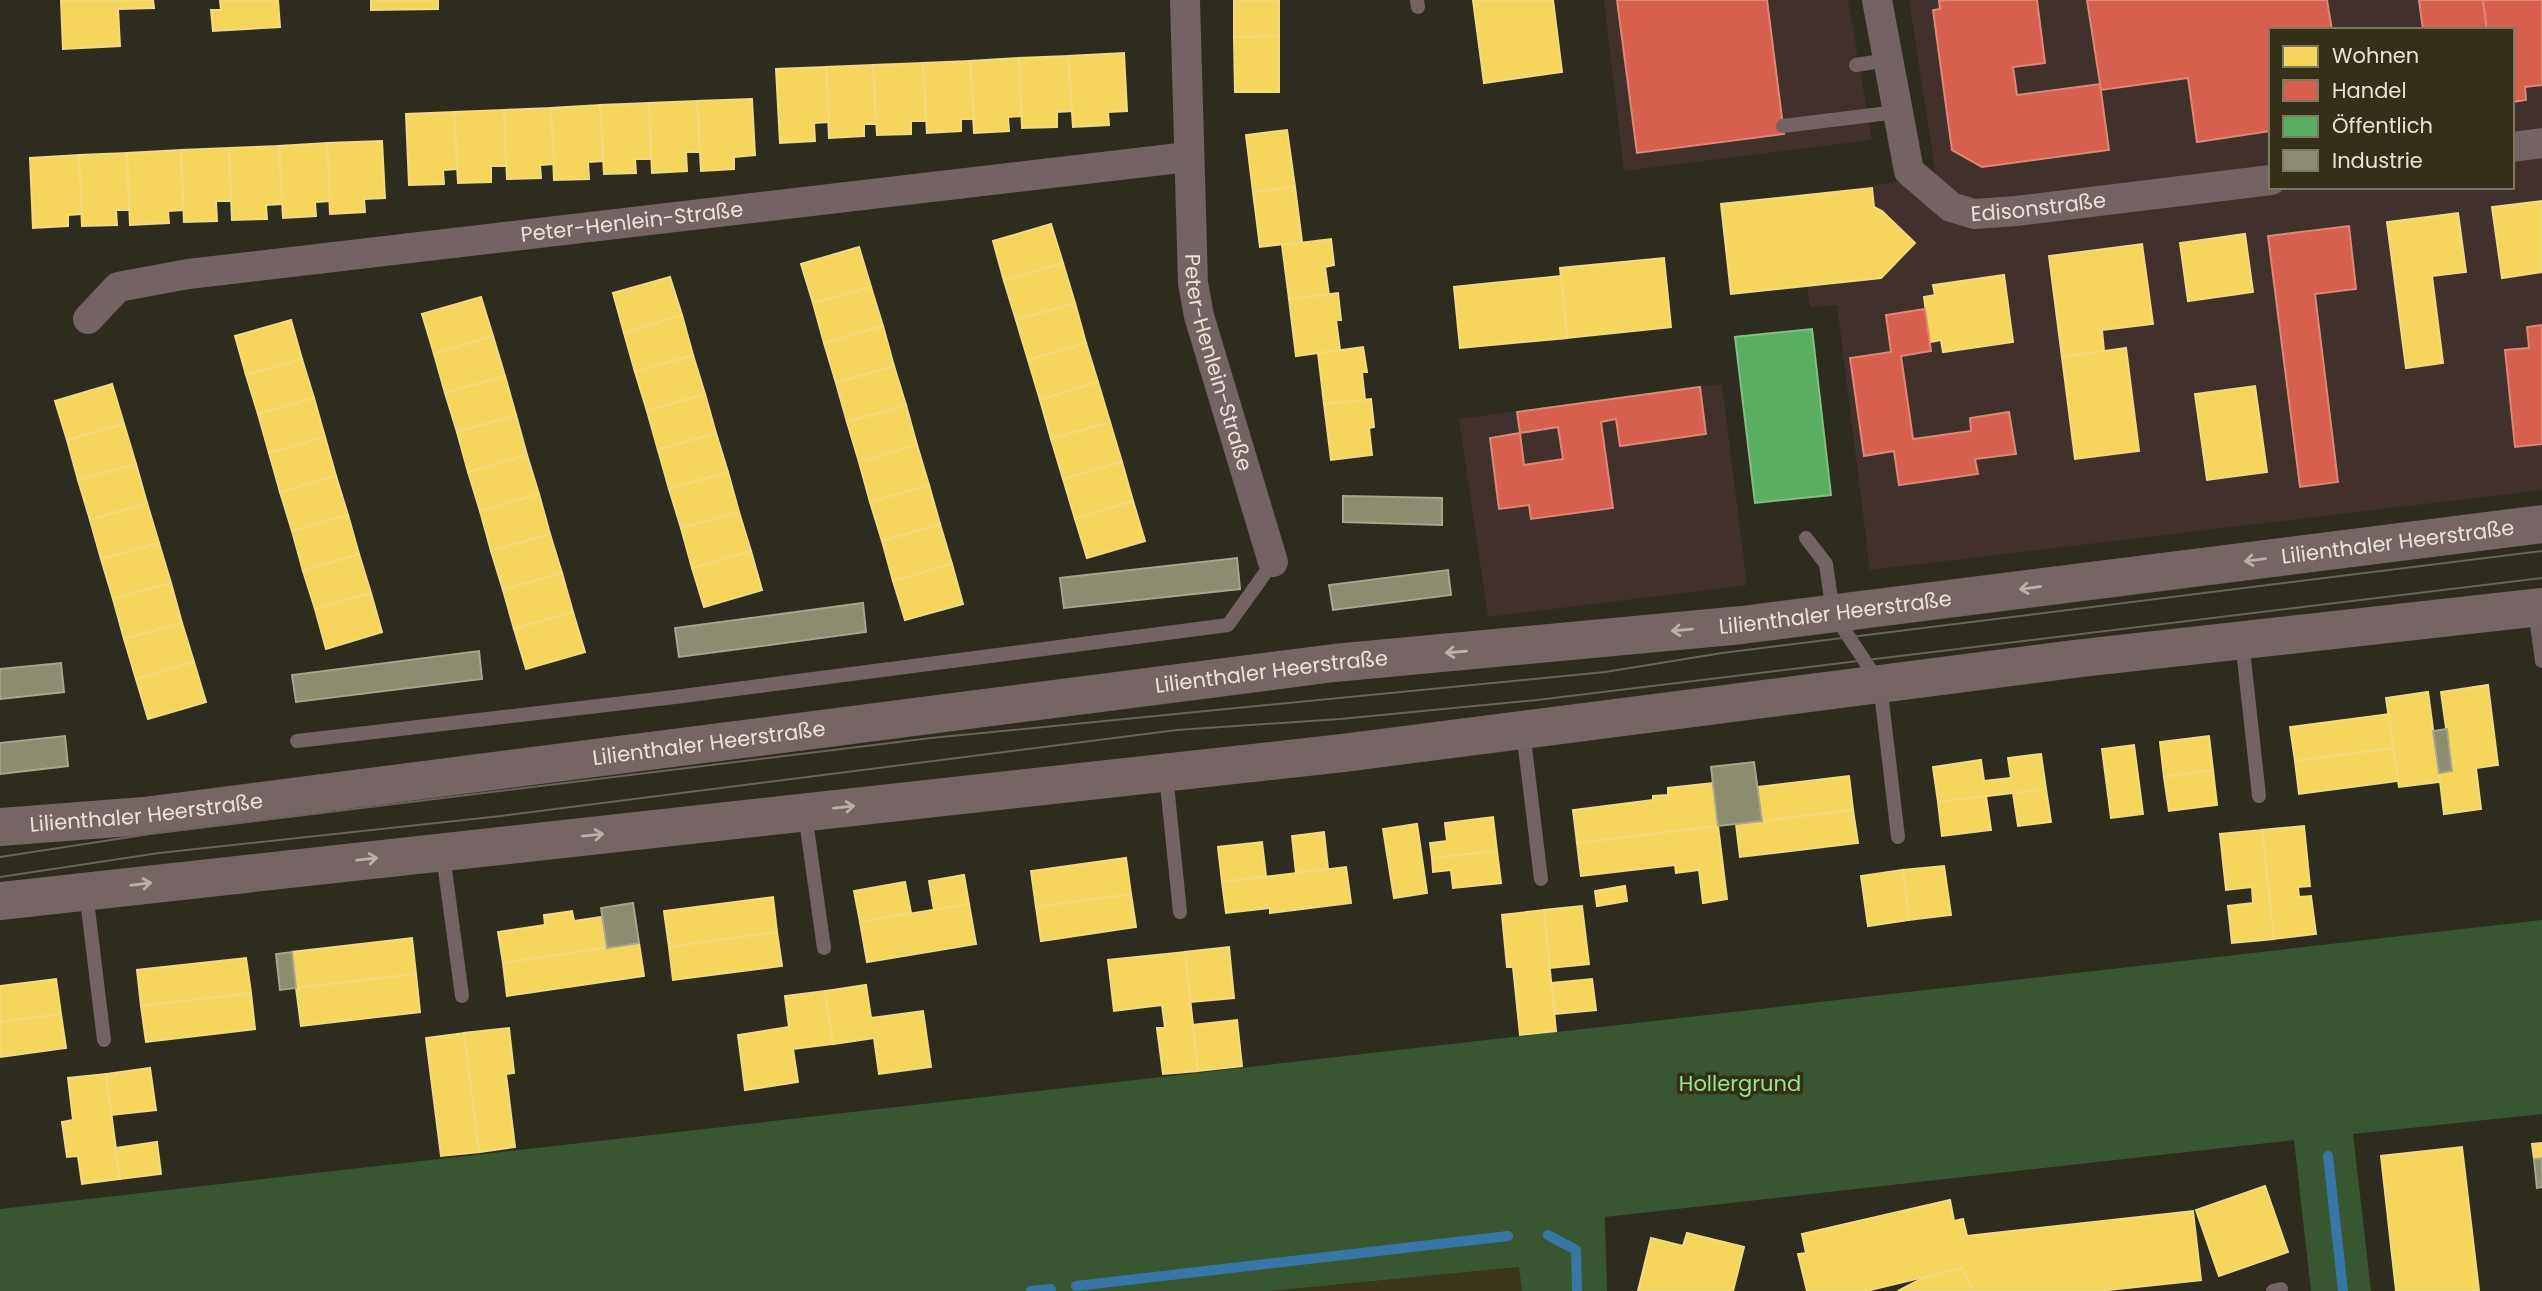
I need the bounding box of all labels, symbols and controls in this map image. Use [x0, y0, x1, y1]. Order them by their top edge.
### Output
legend [2269, 28, 2514, 189]
text: Wohnen [2332, 41, 2419, 70]
text: Handel [2332, 76, 2407, 105]
text: Öffentlich [2332, 111, 2433, 140]
text: Industrie [2332, 146, 2423, 175]
street label: Edisonstraße [1970, 185, 2108, 228]
street label: Peter-Henlein-Straße [519, 194, 745, 249]
street label: Peter-Henlein-Straße [1178, 253, 1260, 475]
street label: Lilienthaler Heerstraße [2280, 513, 2516, 571]
one-way arrow [2245, 553, 2267, 566]
one-way arrow [2019, 582, 2042, 595]
street label: Lilienthaler Heerstraße [1717, 584, 1953, 641]
one-way arrow [1672, 624, 1694, 637]
street label: Lilienthaler Heerstraße [1153, 643, 1389, 700]
one-way arrow [1445, 646, 1468, 659]
street label: Lilienthaler Heerstraße [591, 714, 827, 772]
street label: Lilienthaler Heerstraße [29, 786, 265, 839]
one-way arrow [832, 801, 854, 814]
one-way arrow [581, 828, 604, 841]
one-way arrow [355, 853, 378, 866]
one-way arrow [129, 878, 152, 891]
park label: Hollergrund [1679, 1069, 1801, 1098]

